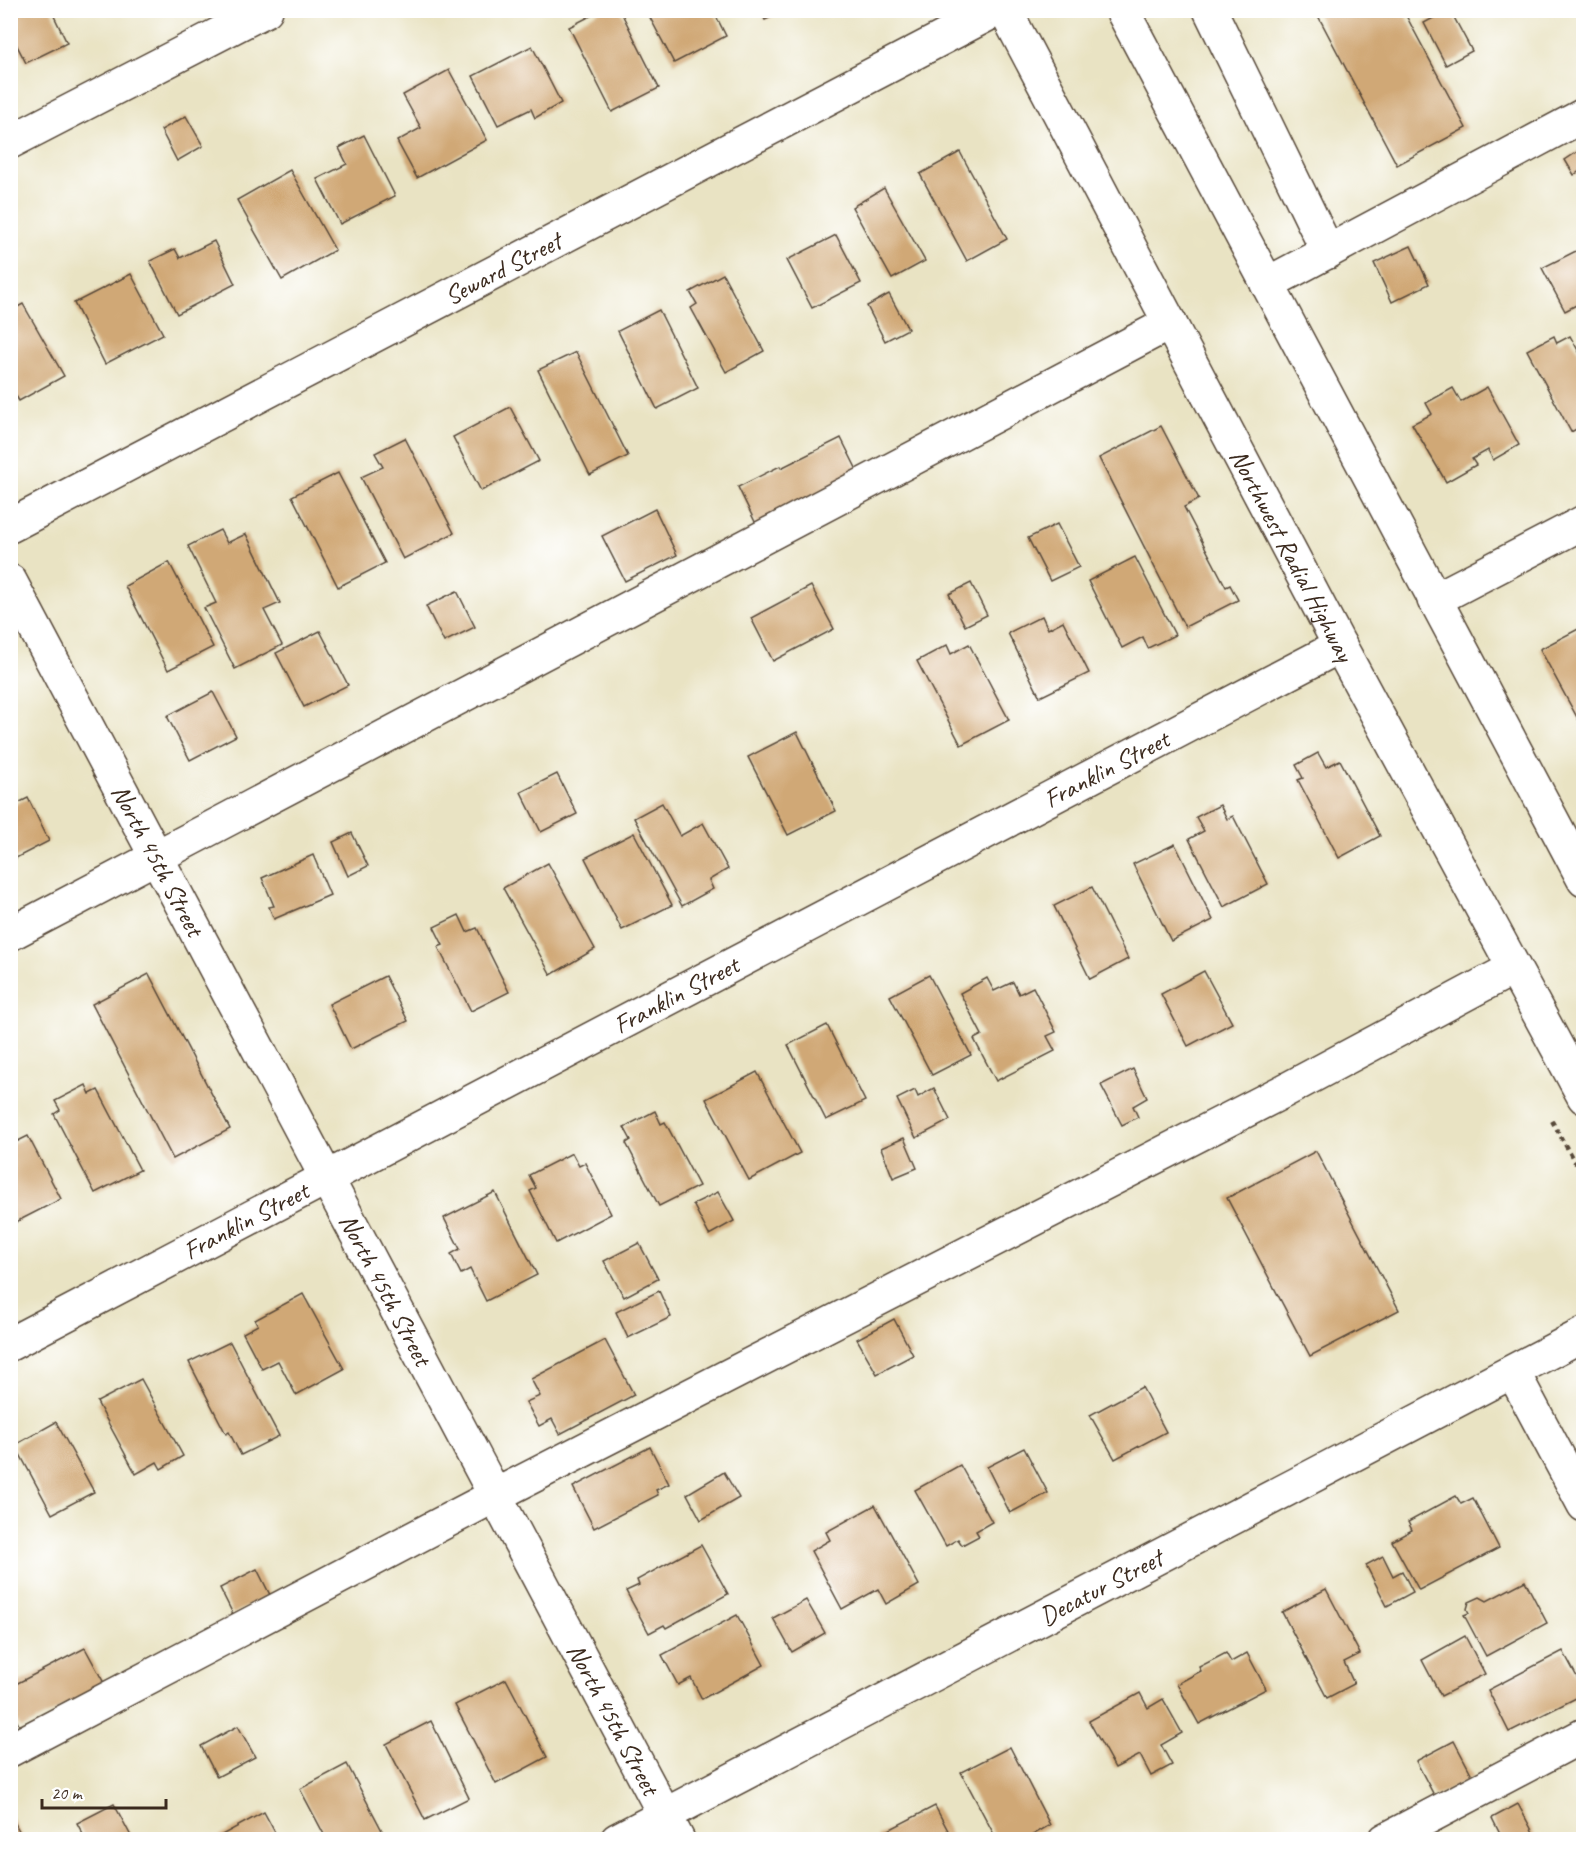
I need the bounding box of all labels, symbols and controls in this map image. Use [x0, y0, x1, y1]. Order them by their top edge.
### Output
street label: Seward Street [439, 223, 570, 313]
street label: Northwest Radial Highway [1222, 443, 1362, 669]
street label: Franklin Street [1038, 722, 1177, 816]
street label: North 45th Street [104, 779, 213, 944]
street label: Franklin Street [608, 947, 746, 1041]
street label: Franklin Street [178, 1173, 316, 1267]
street label: North 45th Street [332, 1208, 440, 1373]
street label: Decatur Street [1034, 1540, 1171, 1633]
street label: North 45th Street [559, 1637, 668, 1803]
scale bar [42, 1772, 166, 1810]
text: 20 m [51, 1782, 84, 1804]

